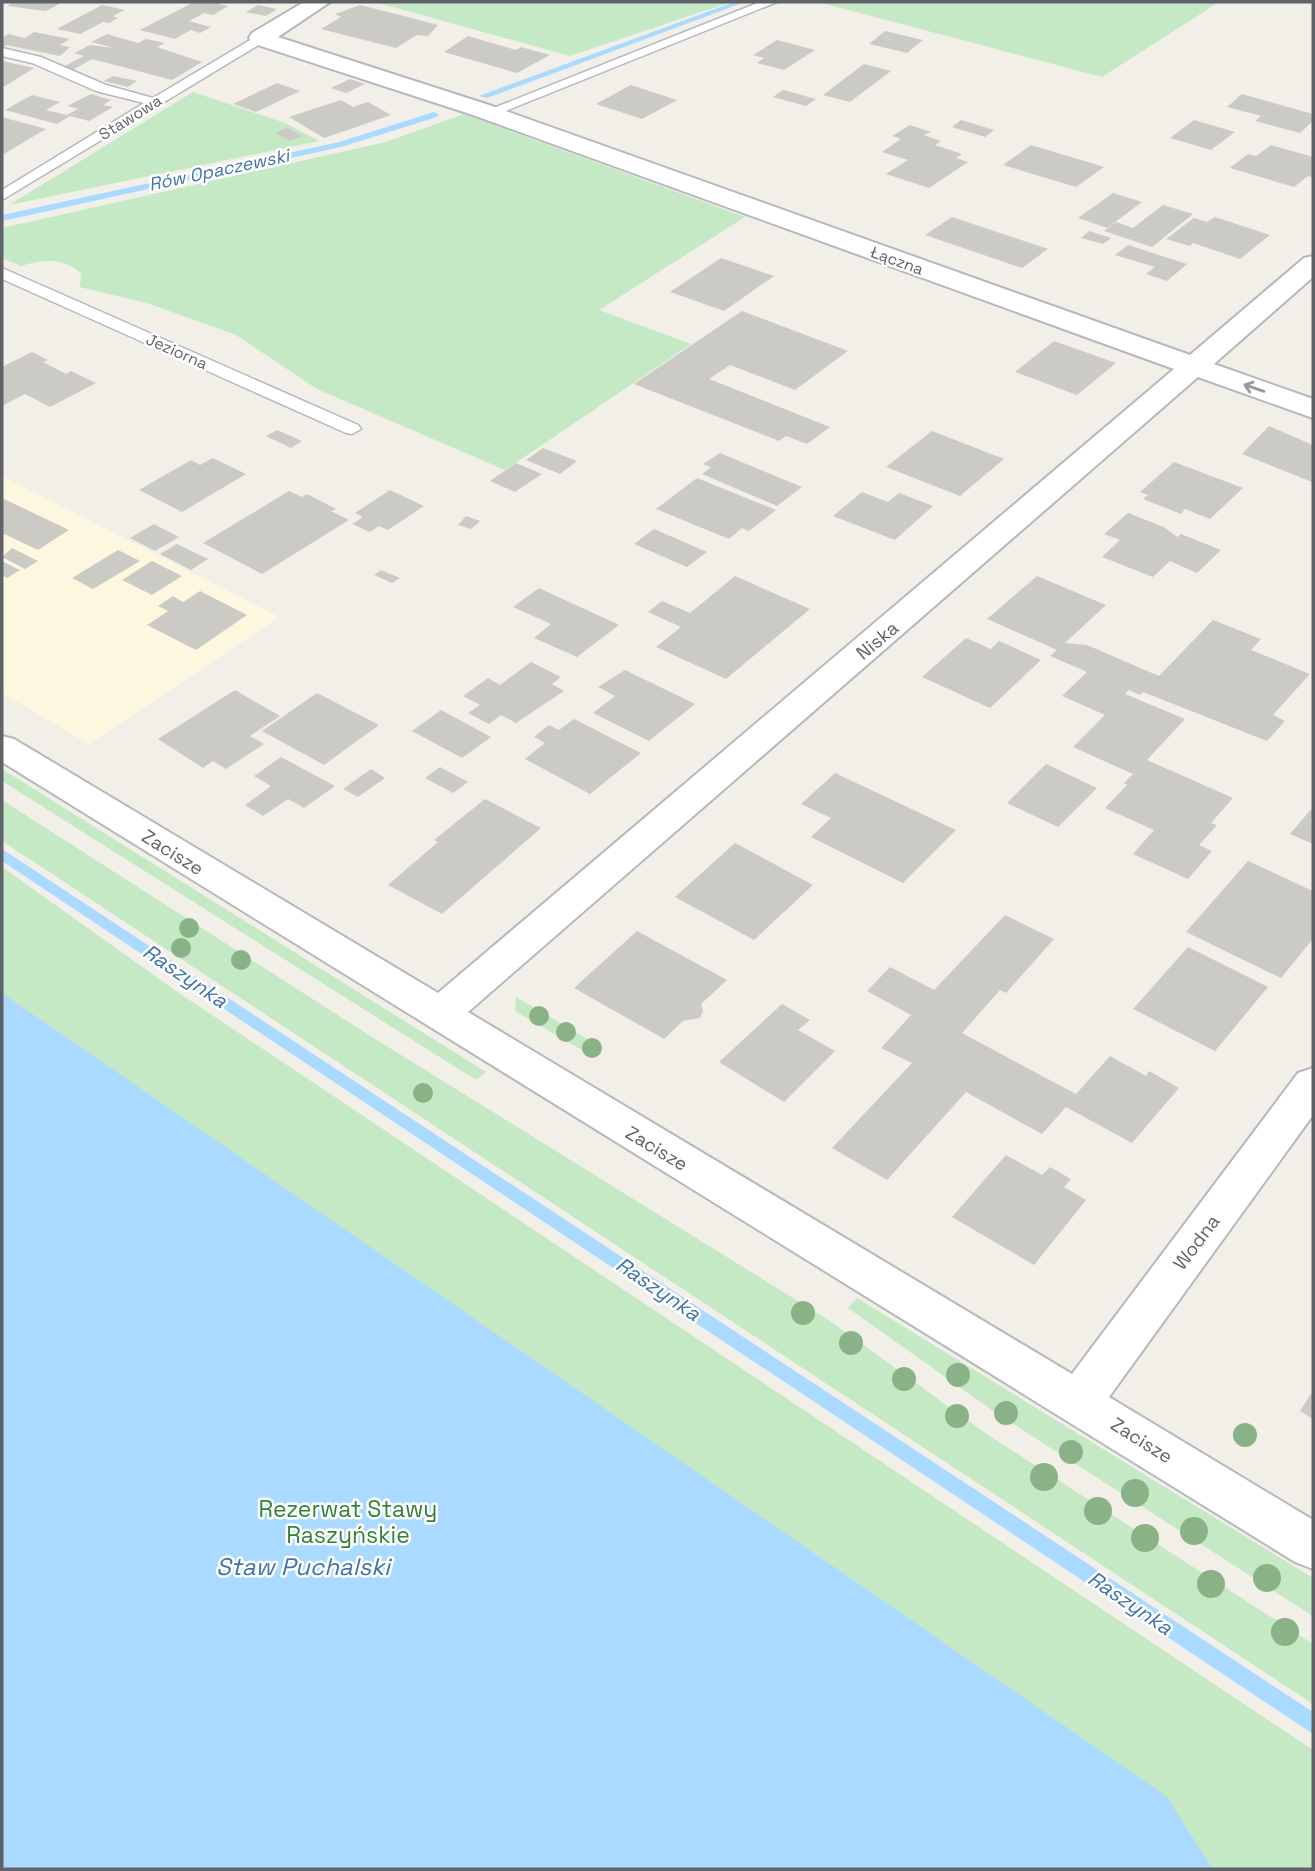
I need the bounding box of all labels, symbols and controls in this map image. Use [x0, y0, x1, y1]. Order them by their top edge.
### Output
street label: Stawowa [95, 90, 166, 145]
water label: Rów Opaczewski [147, 143, 294, 196]
street label: Łączna [867, 241, 926, 280]
street label: Jeziorna [143, 329, 211, 374]
one-way arrow [1244, 381, 1266, 393]
street label: Niska [851, 615, 904, 665]
street label: Zacisze [137, 824, 208, 881]
water label: Raszynka [138, 938, 233, 1014]
street label: Zacisze [621, 1120, 693, 1177]
street label: Wodna [1167, 1210, 1225, 1275]
water label: Raszynka [611, 1251, 706, 1327]
street label: Zacisze [1106, 1412, 1177, 1469]
park label: Rezerwat Stawy Raszyńskie [259, 1494, 437, 1550]
water label: Staw Puchalski [216, 1551, 393, 1582]
water label: Raszynka [1083, 1565, 1178, 1641]

